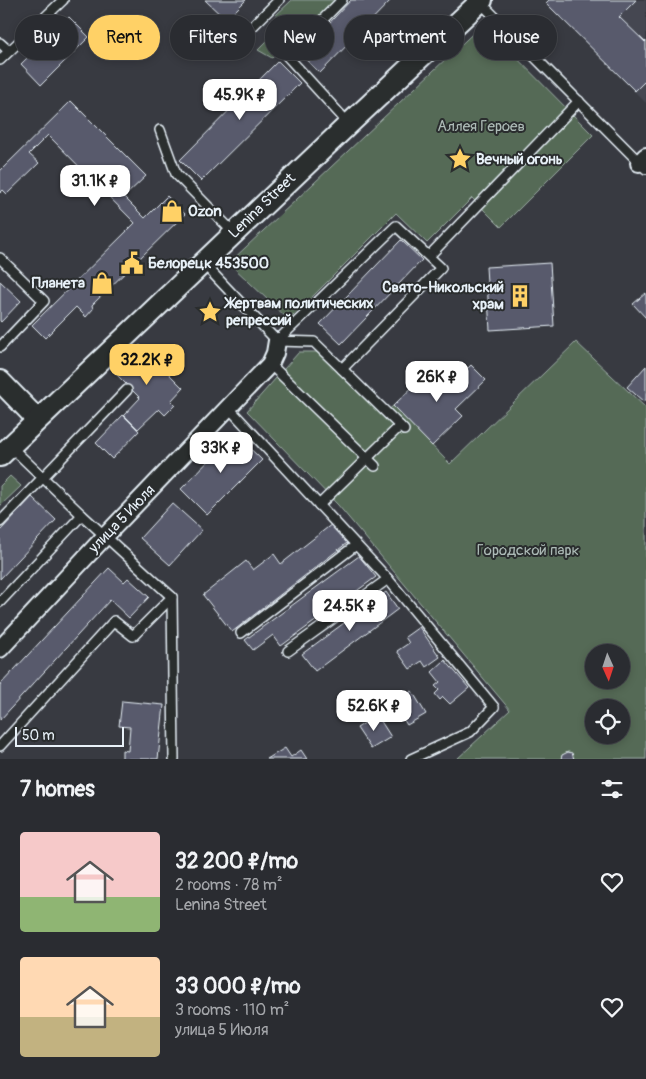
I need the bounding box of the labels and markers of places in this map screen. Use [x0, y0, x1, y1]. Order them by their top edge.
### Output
pin: 45.9K ₽ [194, 78, 286, 121]
place icon: Вечный огонь [447, 146, 473, 172]
place label: Вечный огонь [476, 150, 563, 169]
pin: 31.1K ₽ [49, 164, 141, 207]
shop icon: Ozon [159, 198, 185, 224]
place label: Ozon [188, 202, 222, 221]
public building icon: Белорецк 453500 [119, 250, 145, 276]
place label: Белорецк 453500 [148, 254, 269, 273]
shop icon: Планета [89, 270, 115, 296]
place label: Планета [32, 274, 85, 293]
place label: Свято-Никольский храм [382, 278, 504, 314]
building icon: Свято-Никольский храм [507, 283, 533, 309]
place label: Жертвам политических репрессий [223, 294, 374, 330]
place icon: Жертвам политических репрессий [197, 299, 223, 325]
pin: 32.2K ₽ [101, 344, 193, 386]
pin: 26K ₽ [402, 360, 472, 403]
pin: 33K ₽ [186, 432, 256, 474]
pin: 24.5K ₽ [304, 590, 396, 632]
pin: 52.6K ₽ [328, 690, 420, 732]

